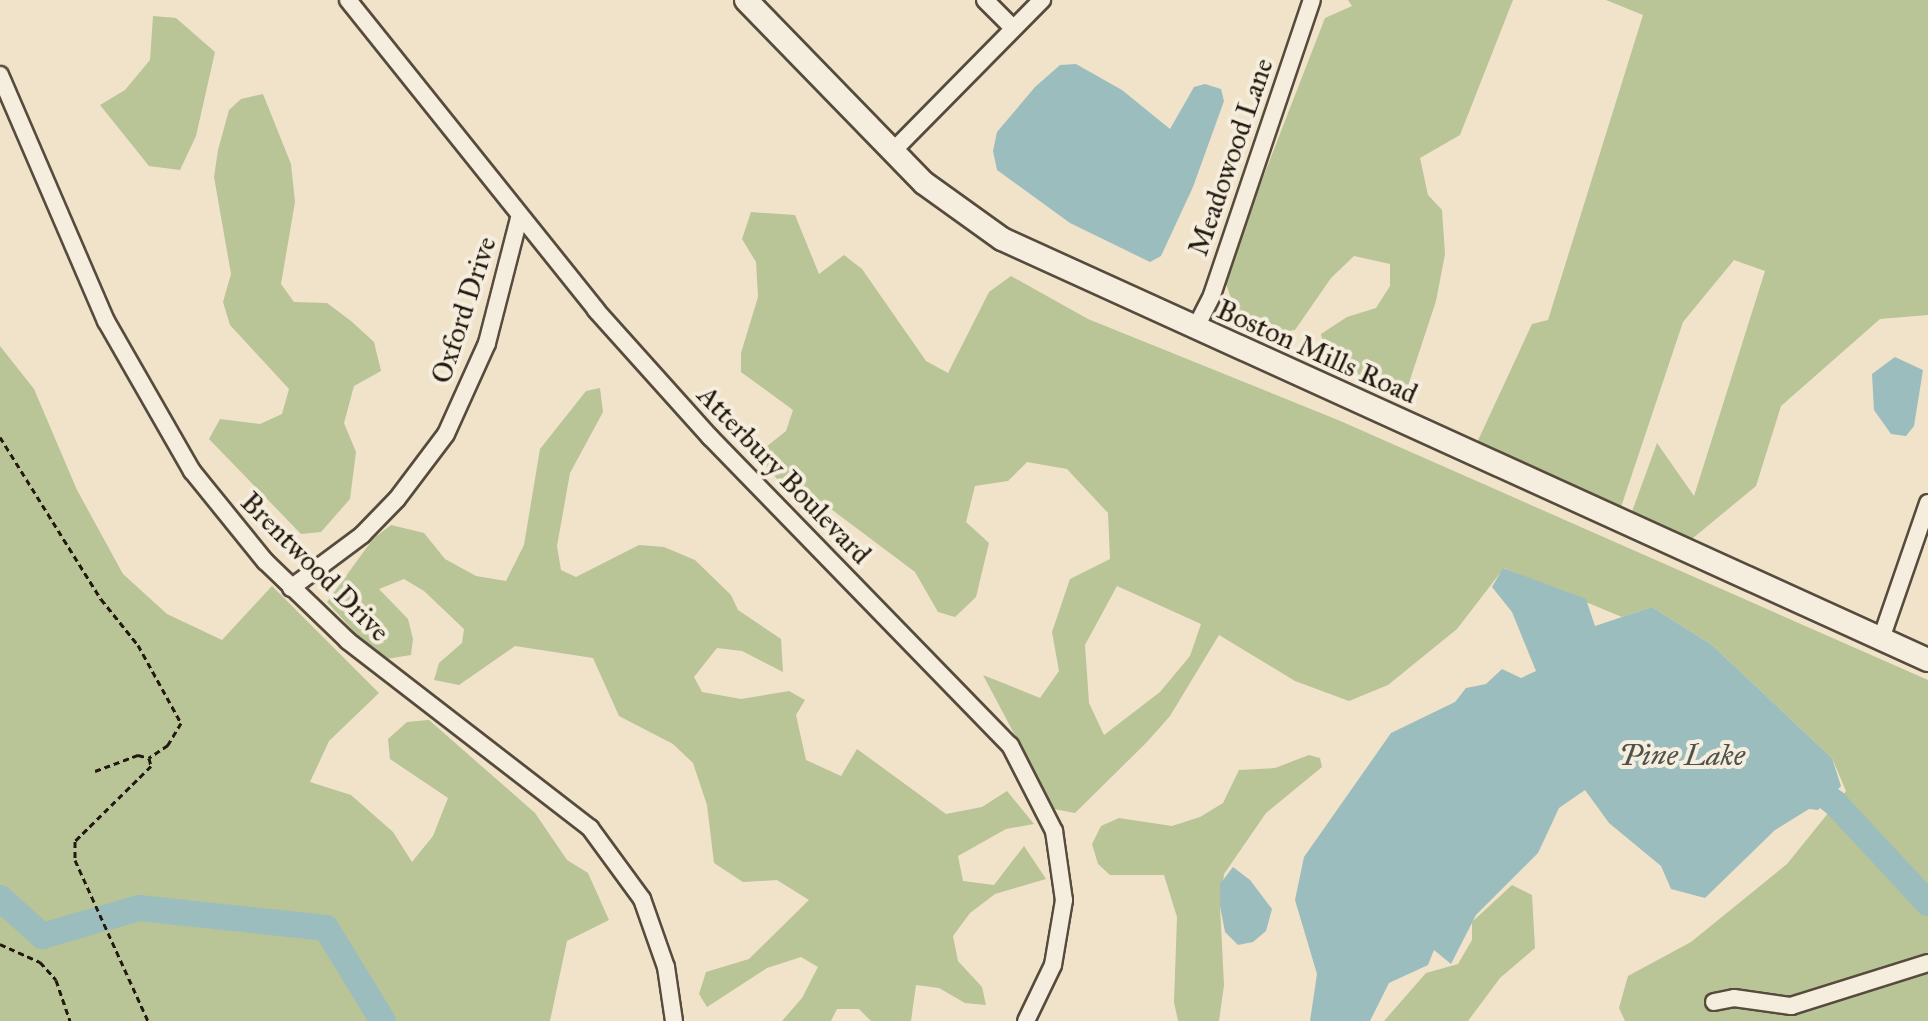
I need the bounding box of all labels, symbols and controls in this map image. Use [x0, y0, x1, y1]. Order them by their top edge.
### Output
street label: Meadowood Lane [1181, 54, 1281, 260]
street label: Oxford Drive [424, 232, 504, 388]
street label: Boston Mills Road [1211, 293, 1423, 411]
street label: Atterbury Boulevard [690, 379, 878, 571]
street label: Brentwood Drive [233, 485, 397, 649]
water label: Pine Lake [1619, 737, 1745, 773]

